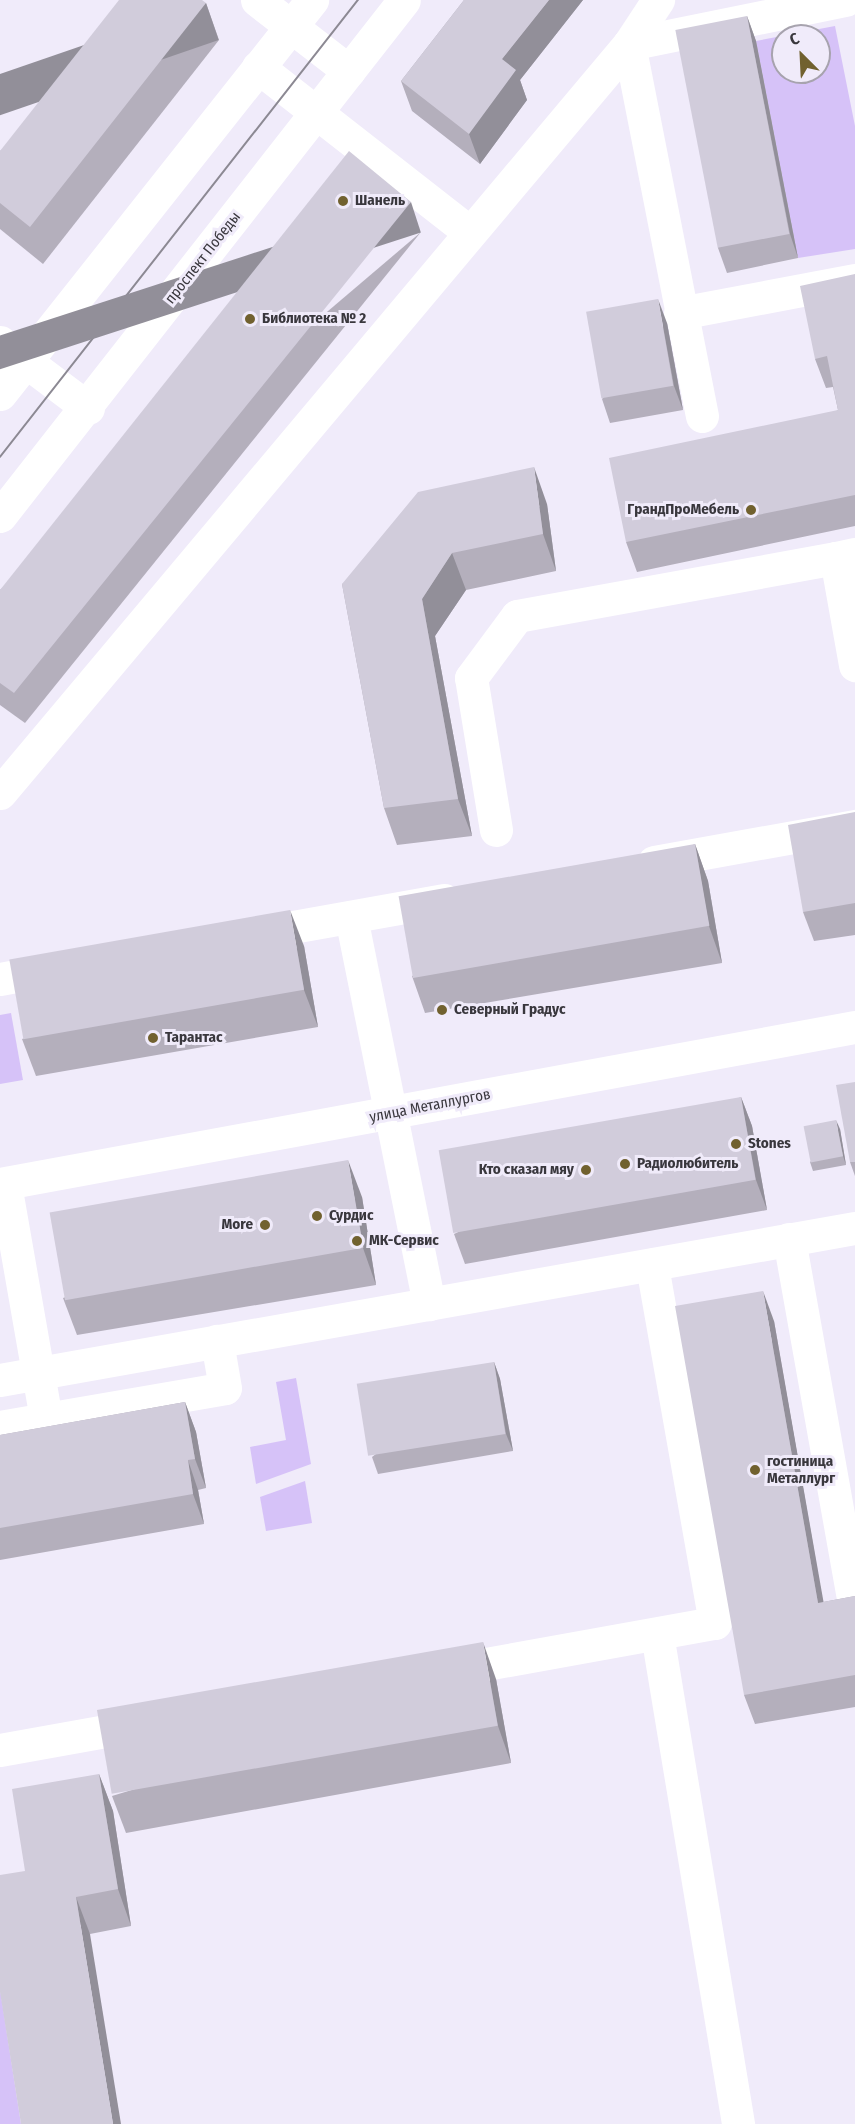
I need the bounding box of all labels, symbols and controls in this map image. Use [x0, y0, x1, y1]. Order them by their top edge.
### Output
north arrow [771, 24, 831, 84]
text: С [787, 29, 802, 49]
place label: Шанель [355, 192, 405, 210]
marker: Шанель [336, 194, 350, 208]
street label: проспект Победы [162, 208, 244, 308]
place label: Библиотека № 2 [262, 310, 366, 328]
marker: Библиотека № 2 [243, 312, 257, 326]
place label: ГрандПроМебель [627, 501, 739, 519]
marker: ГрандПроМебель [744, 503, 758, 517]
place label: Северный Градус [454, 1001, 566, 1019]
marker: Северный Градус [435, 1003, 449, 1017]
place label: Тарантас [165, 1029, 222, 1047]
marker: Тарантас [146, 1031, 160, 1045]
street label: улица Металлургов [368, 1085, 492, 1127]
place label: Stones [748, 1135, 791, 1153]
marker: Stones [729, 1137, 743, 1151]
place label: Радиолюбитель [637, 1155, 738, 1173]
marker: Радиолюбитель [618, 1157, 632, 1171]
place label: Кто сказал мяу [479, 1161, 574, 1179]
marker: Кто сказал мяу [579, 1163, 593, 1177]
place label: Сурдис [329, 1207, 373, 1225]
marker: Сурдис [310, 1209, 324, 1223]
place label: More [222, 1216, 253, 1234]
marker: More [258, 1218, 272, 1232]
place label: МК-Сервис [369, 1232, 439, 1250]
marker: МК-Сервис [350, 1234, 364, 1248]
place label: гостиница Металлург [767, 1452, 835, 1487]
marker: гостиница Металлург [748, 1463, 762, 1477]

